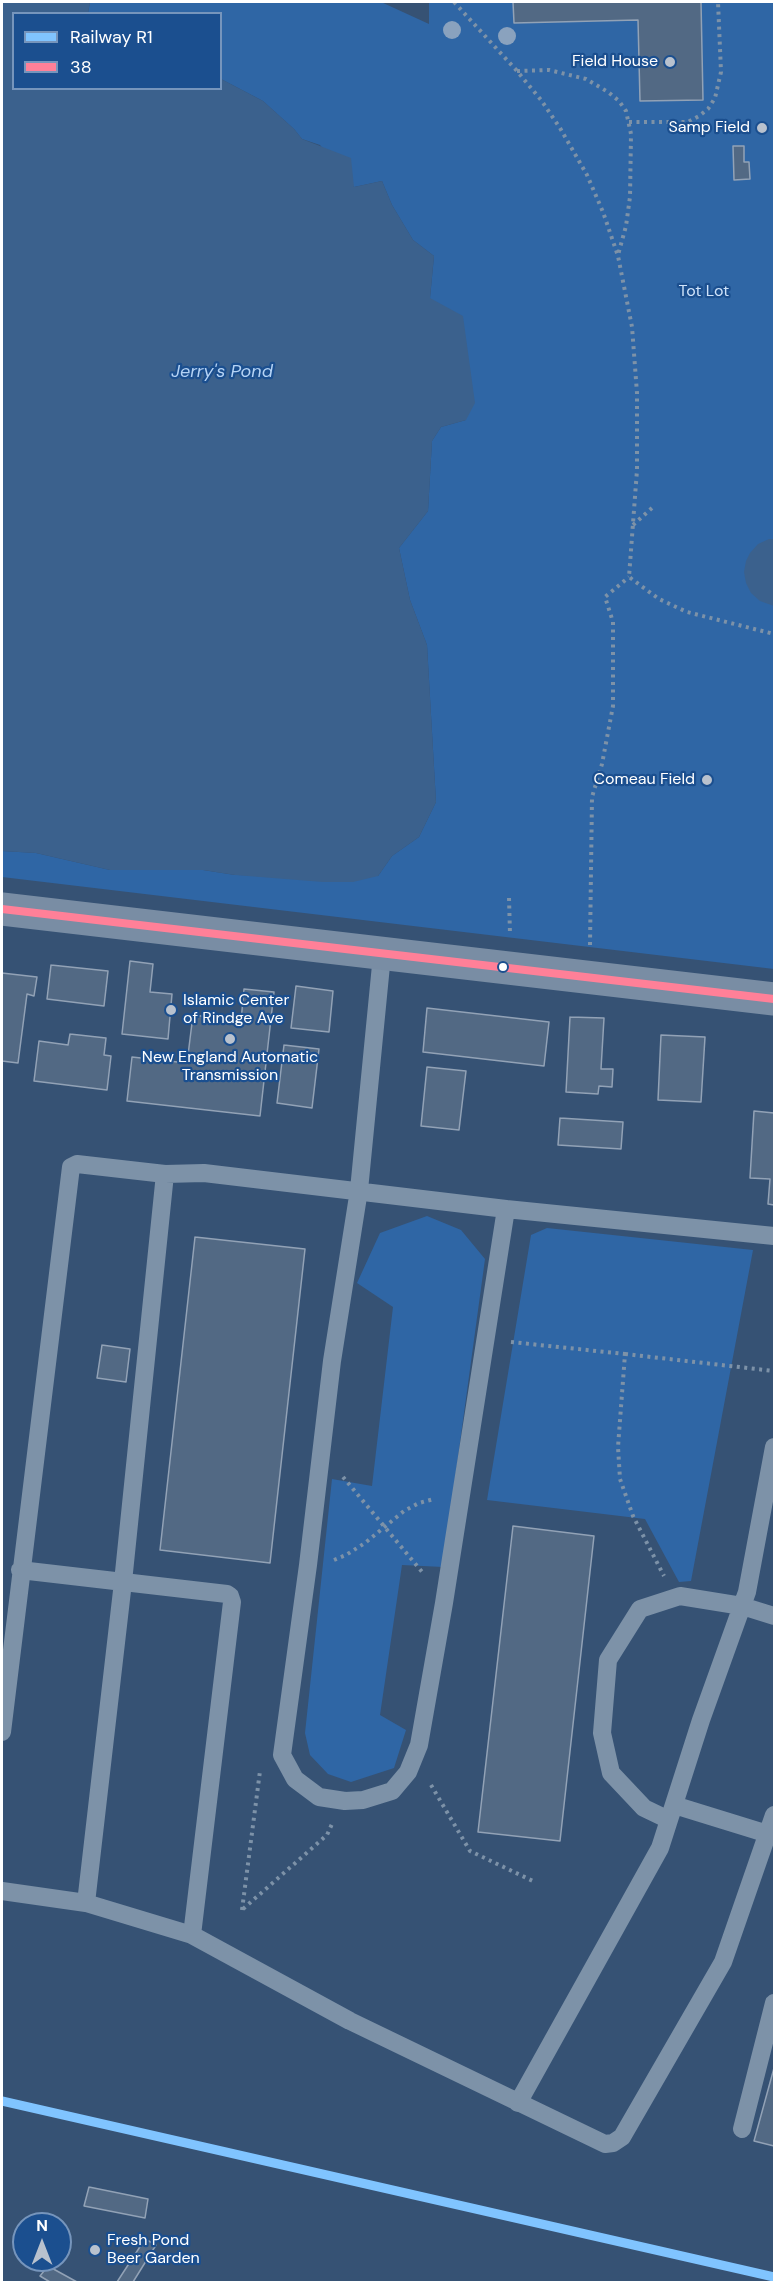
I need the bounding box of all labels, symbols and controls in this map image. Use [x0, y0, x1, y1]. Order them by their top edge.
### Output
legend [12, 12, 222, 90]
text: Railway R1 [70, 25, 153, 49]
place label: Field House [572, 52, 658, 72]
text: 38 [70, 55, 92, 79]
marker: Field House [663, 55, 677, 69]
place label: Samp Field [668, 118, 750, 138]
marker: Samp Field [755, 121, 769, 135]
park label: Tot Lot [679, 282, 729, 302]
water label: Jerry's Pond [171, 361, 273, 383]
place label: Comeau Field [593, 770, 695, 790]
marker: Comeau Field [700, 773, 714, 787]
unlabelled marker [497, 961, 509, 973]
place label: Islamic Center of Rindge Ave [183, 991, 289, 1029]
marker: Islamic Center of Rindge Ave [164, 1003, 178, 1017]
marker: New England Automatic Transmission [223, 1032, 237, 1046]
place label: New England Automatic Transmission [142, 1048, 318, 1086]
north arrow [12, 2212, 72, 2272]
text: N [36, 2215, 48, 2236]
place label: Fresh Pond Beer Garden [107, 2231, 200, 2269]
marker: Fresh Pond Beer Garden [88, 2243, 102, 2257]

